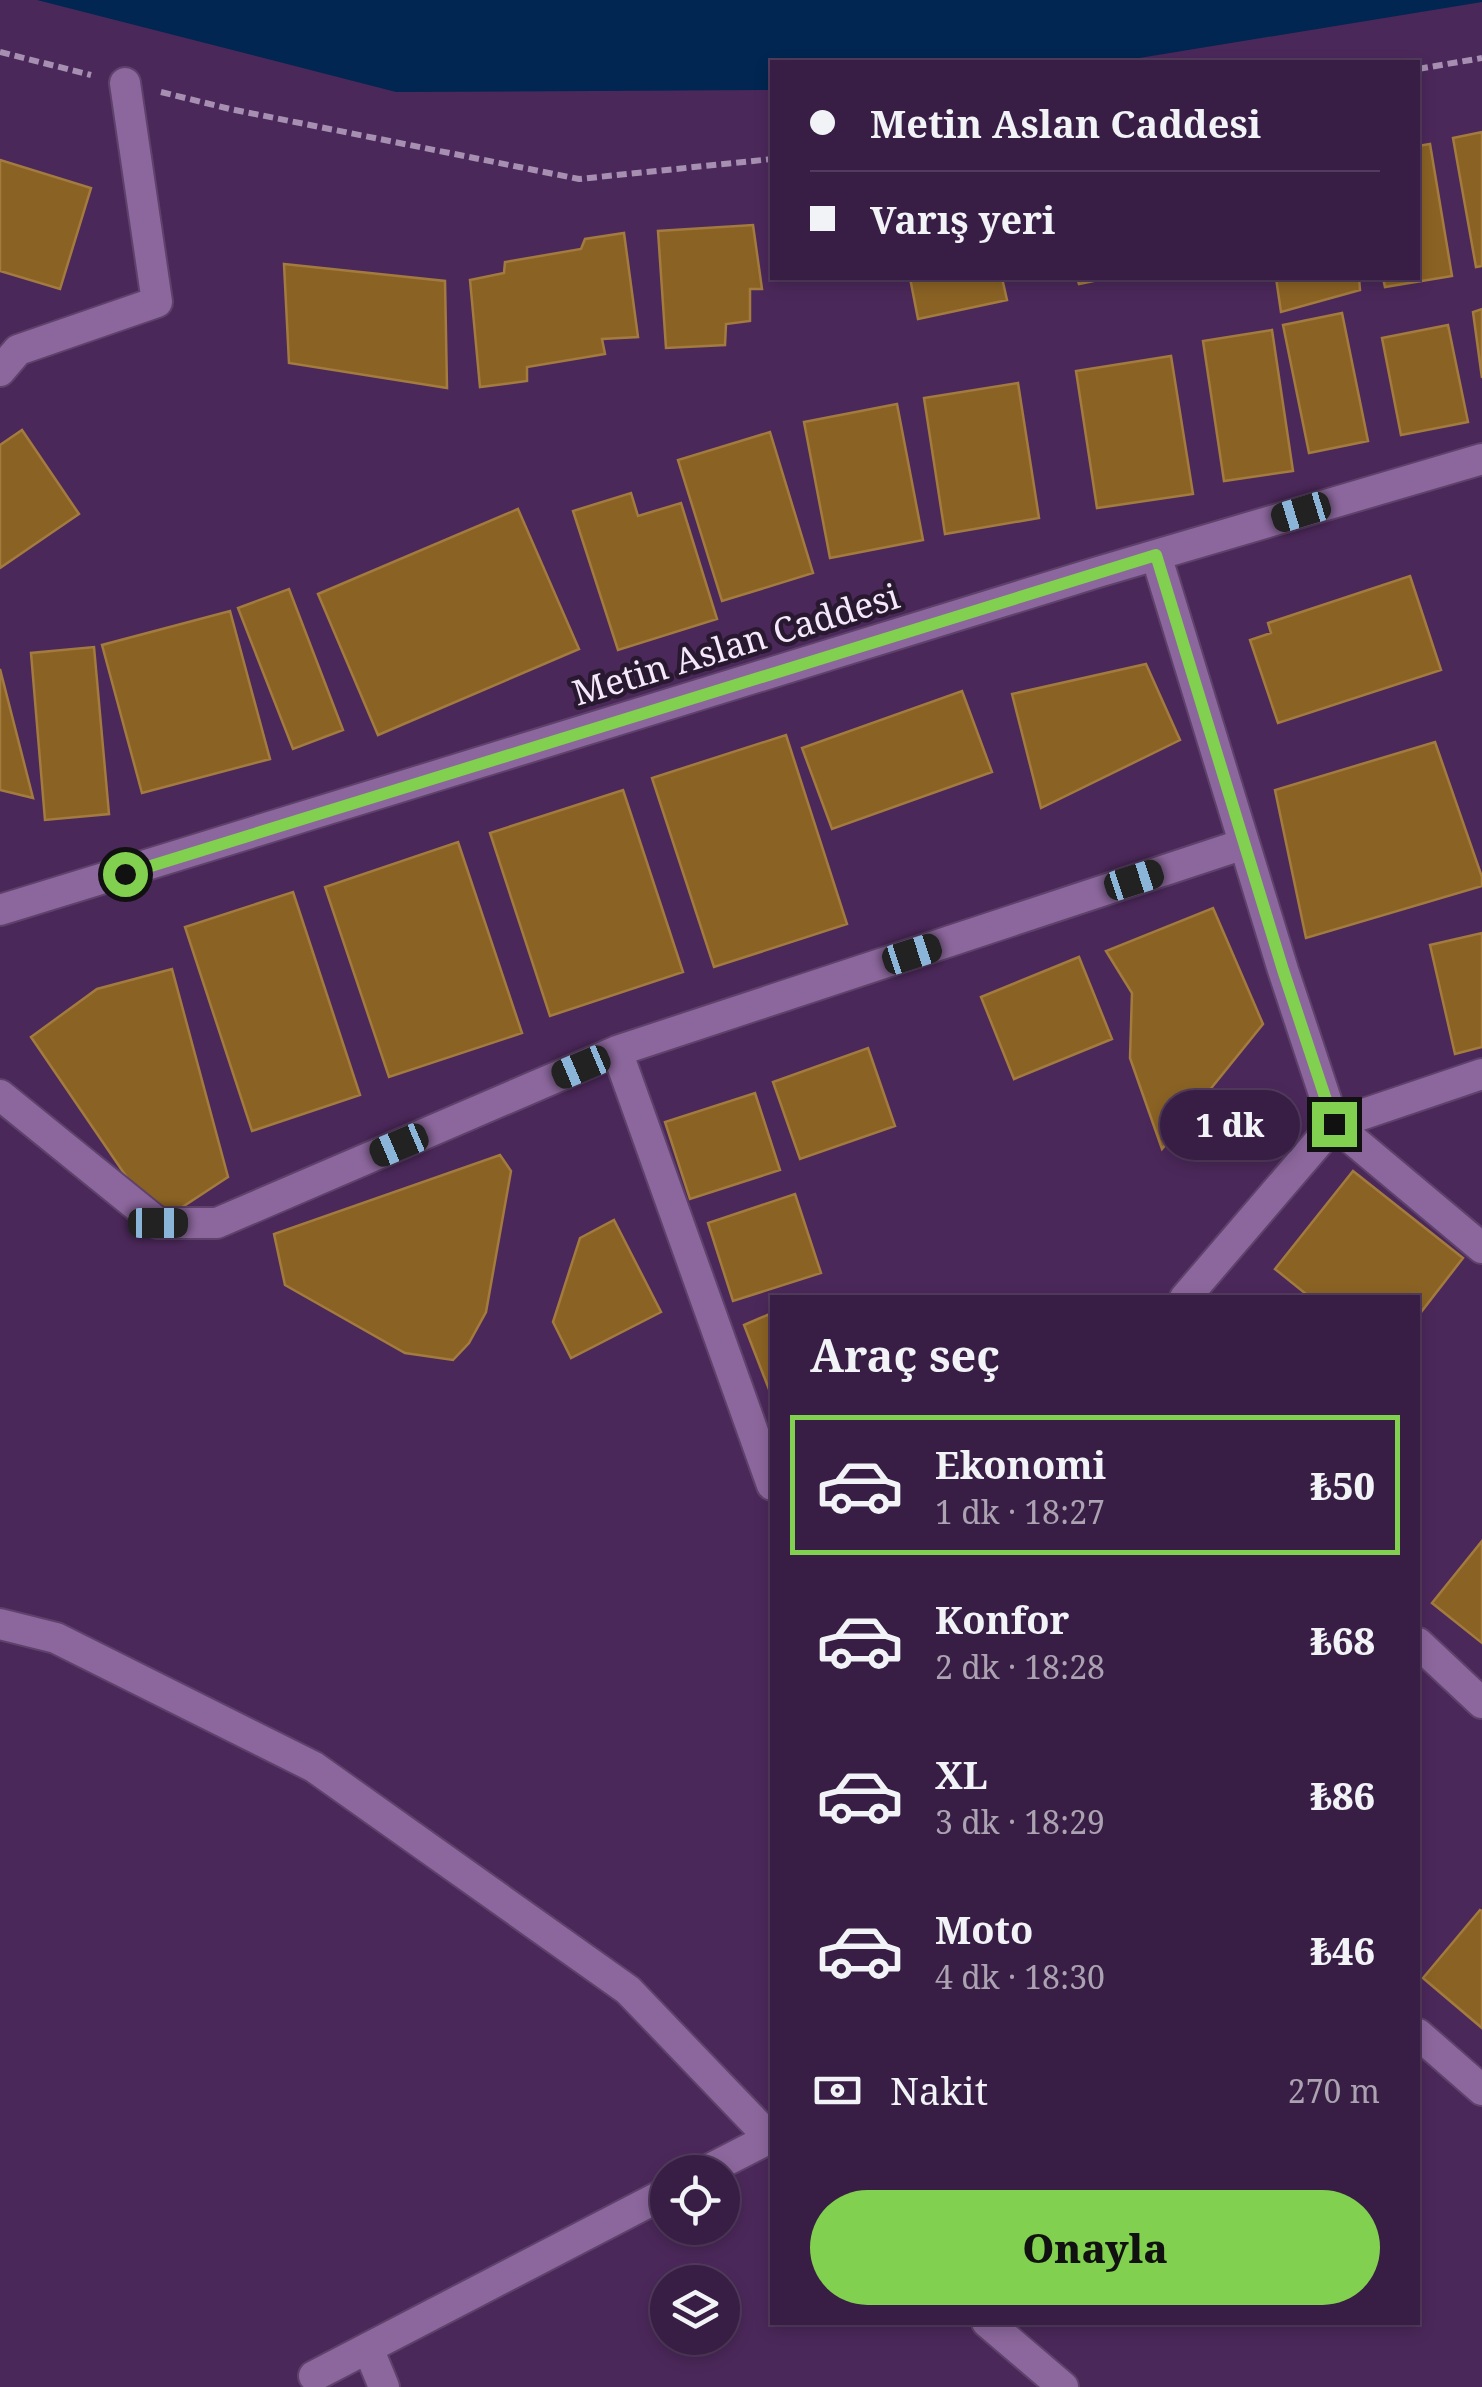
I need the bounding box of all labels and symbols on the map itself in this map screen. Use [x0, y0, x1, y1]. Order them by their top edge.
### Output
car [1268, 489, 1334, 535]
street label: Metin Aslan Caddesi [566, 571, 905, 716]
route start [103, 852, 148, 897]
car [1101, 856, 1167, 904]
car [879, 930, 945, 978]
car [548, 1041, 614, 1093]
callout: 1 dk [1159, 1089, 1299, 1159]
route end [1312, 1102, 1357, 1147]
car [366, 1119, 432, 1171]
car [128, 1208, 188, 1238]

